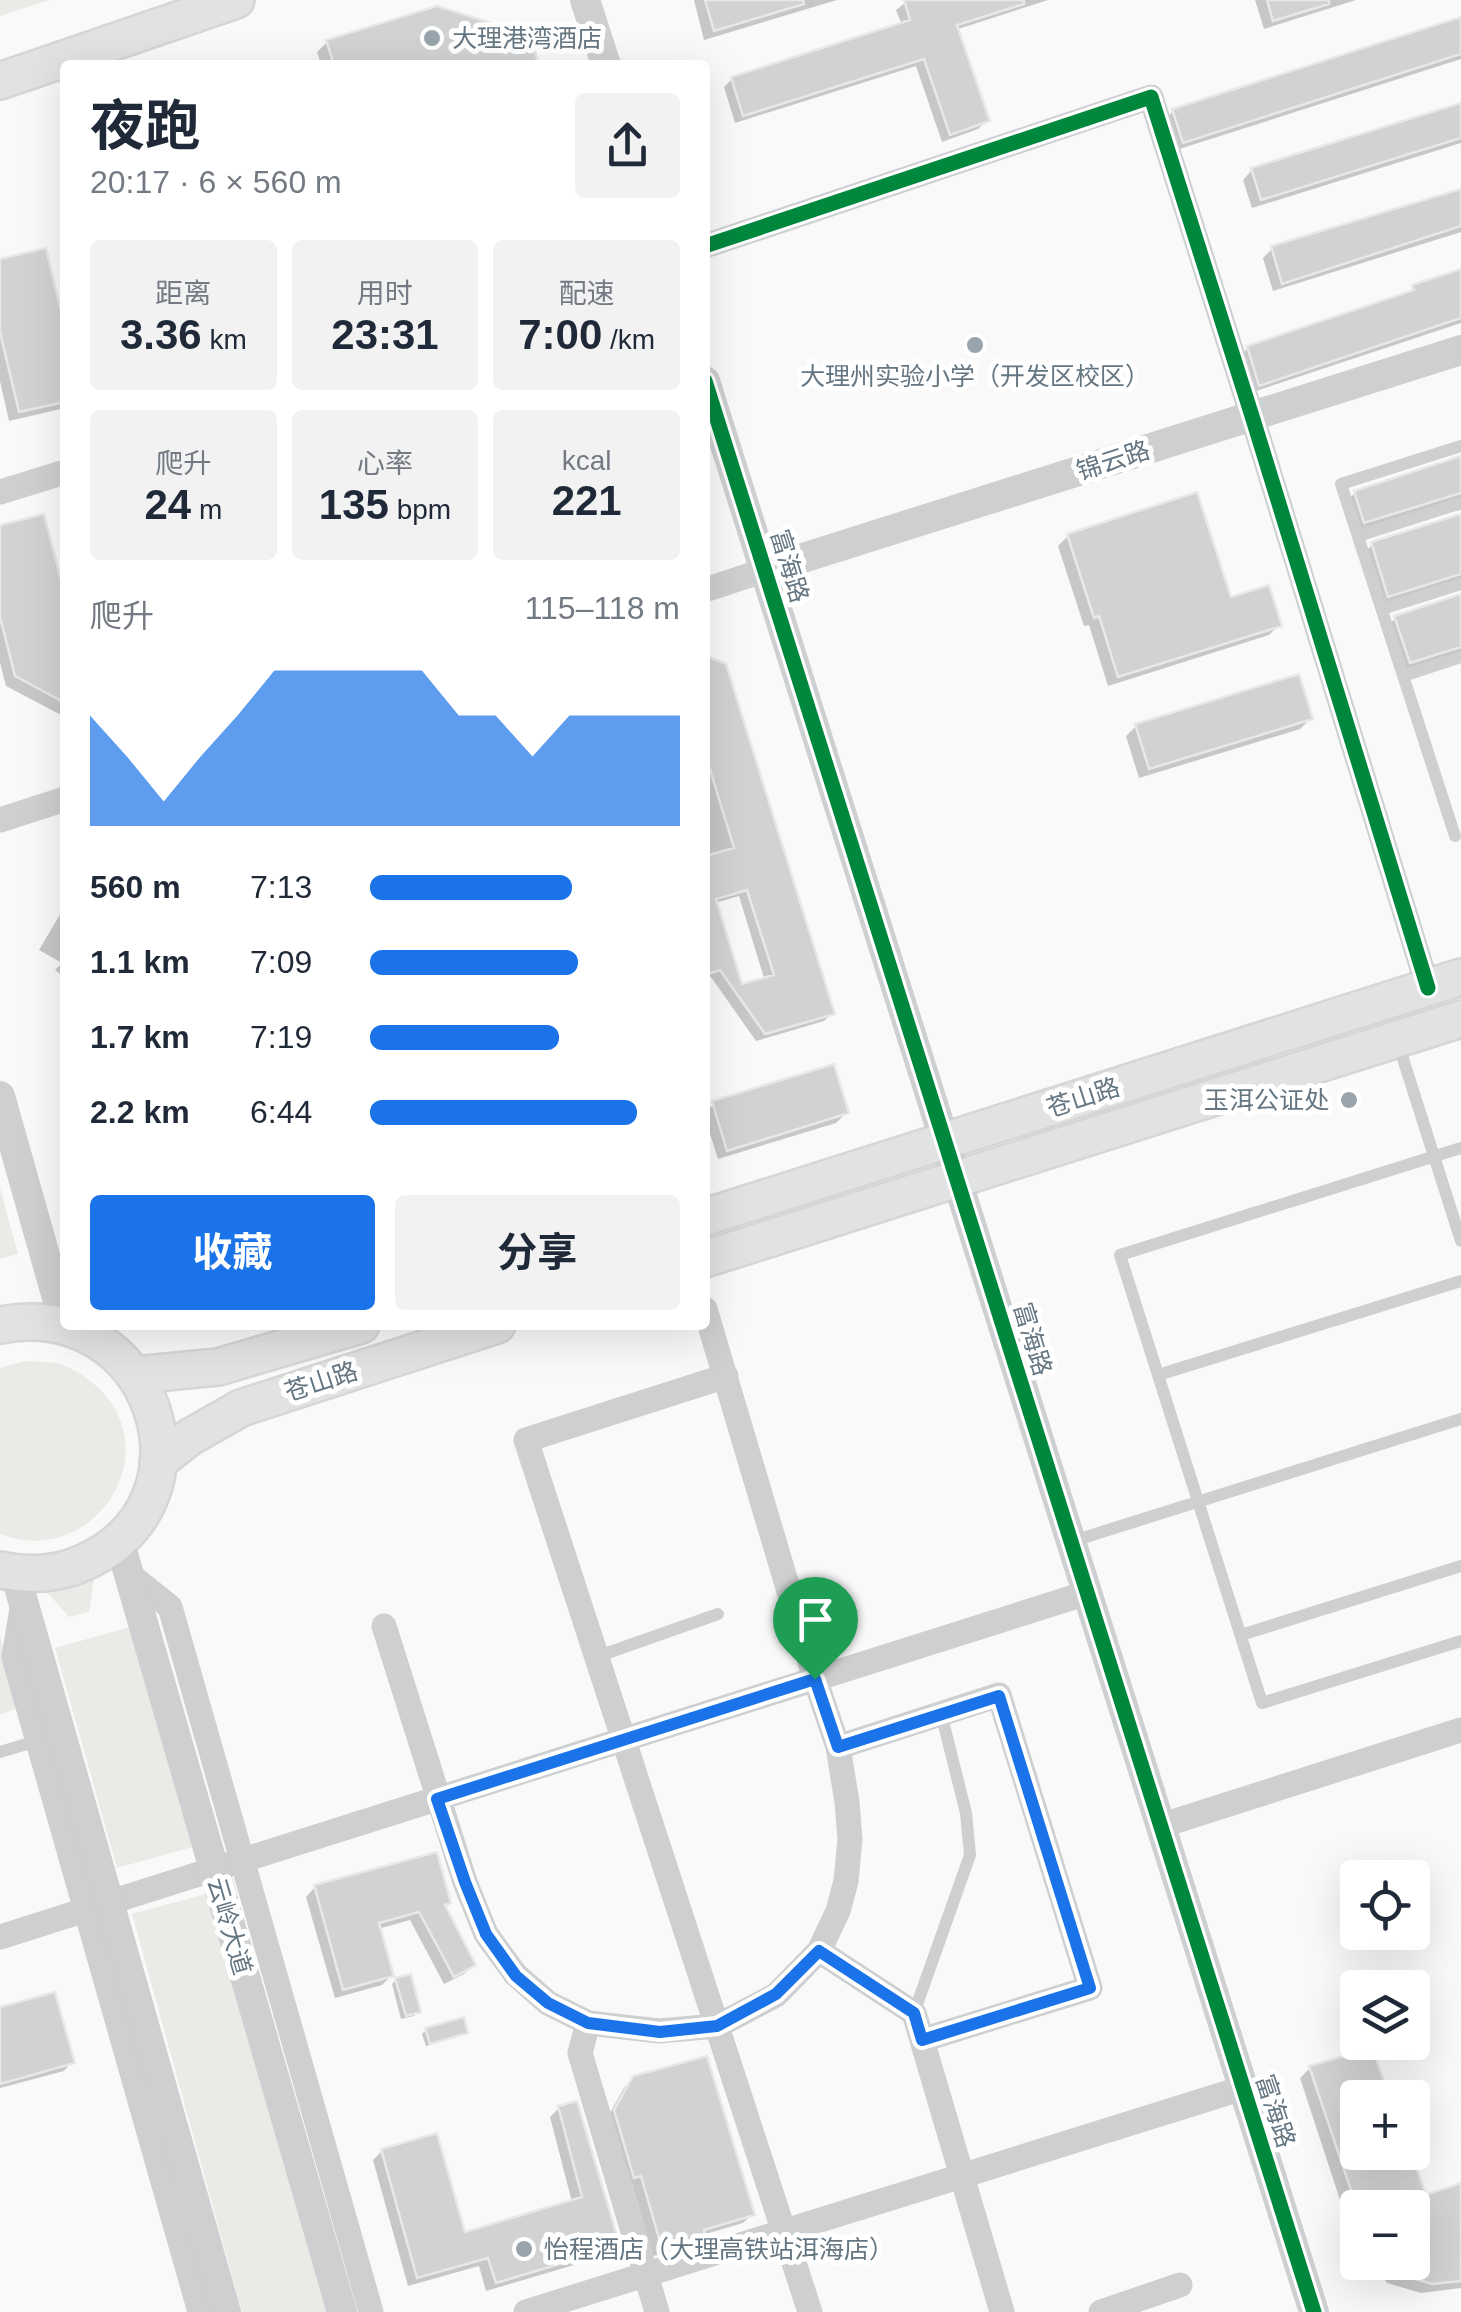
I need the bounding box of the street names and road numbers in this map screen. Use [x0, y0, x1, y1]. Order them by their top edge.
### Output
street label: 锦云路 [1073, 435, 1153, 485]
street label: 富海路 [766, 526, 814, 606]
street label: 苍山路 [1043, 1072, 1123, 1122]
street label: 富海路 [1009, 1299, 1057, 1379]
street label: 苍山路 [281, 1356, 361, 1406]
street label: 云岭大道 [203, 1874, 257, 1978]
street label: 富海路 [1251, 2071, 1301, 2151]

